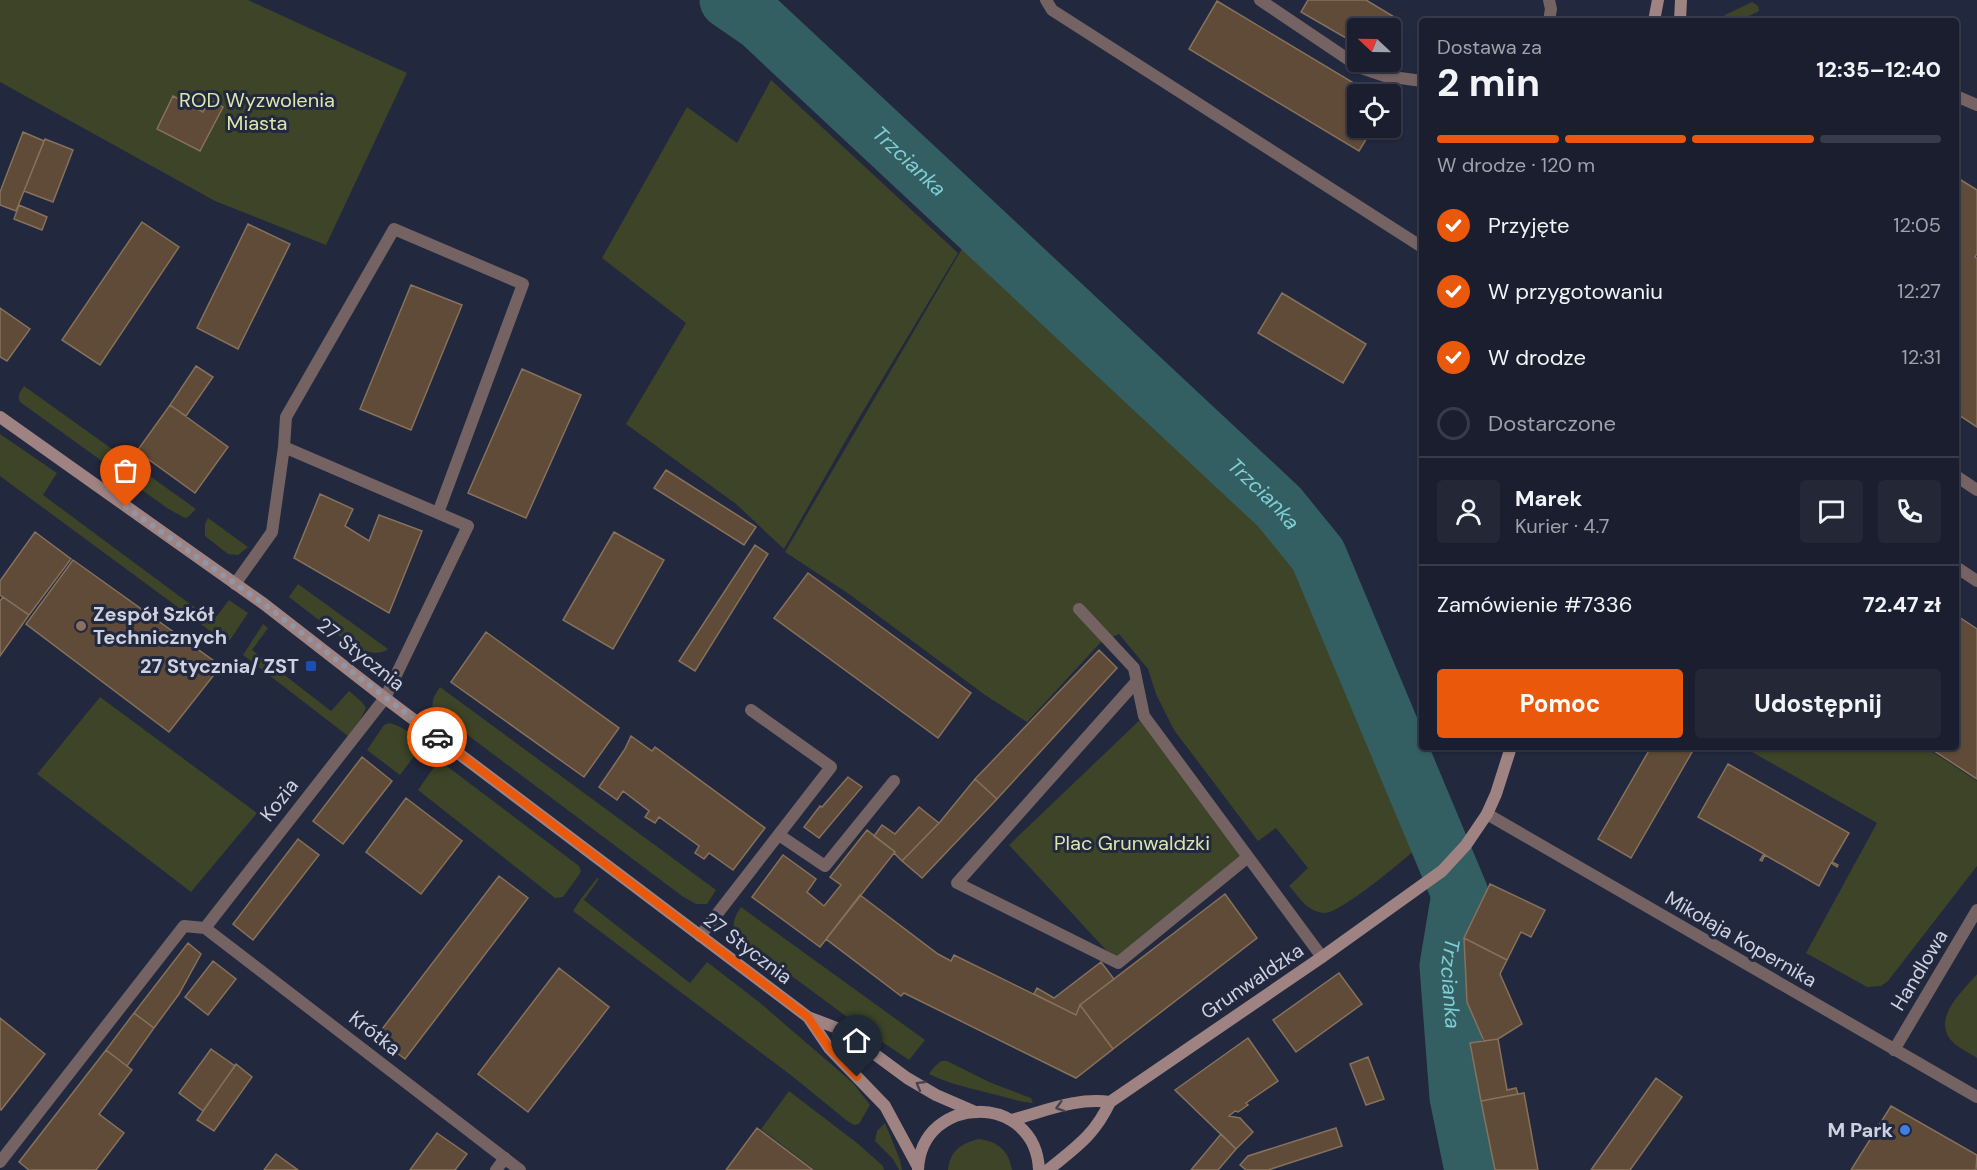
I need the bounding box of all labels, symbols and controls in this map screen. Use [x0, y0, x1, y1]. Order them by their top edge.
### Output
north arrow [1347, 18, 1401, 72]
map controls [1347, 18, 1401, 138]
text: Dostawa za [1437, 34, 1542, 60]
text: 12:35–12:40 [1816, 55, 1941, 84]
text: 2 min [1437, 57, 1540, 108]
button: locate [1347, 84, 1401, 138]
park label: ROD Wyzwolenia Miasta [179, 87, 335, 136]
water label: Trzcianka [866, 120, 952, 203]
text: W drodze · 120 m [1437, 152, 1595, 178]
icon: check [1437, 209, 1470, 242]
text: Przyjęte [1488, 211, 1570, 240]
text: 12:05 [1893, 212, 1941, 238]
icon: check [1437, 275, 1470, 308]
text: W przygotowaniu [1488, 277, 1663, 306]
text: 12:27 [1897, 278, 1941, 304]
icon: check [1437, 341, 1470, 374]
text: W drodze [1488, 343, 1586, 372]
text: 12:31 [1901, 344, 1941, 370]
text: Dostarczone [1488, 409, 1616, 438]
pin [100, 445, 151, 507]
water label: Trzcianka [1221, 452, 1306, 536]
icon: bag [109, 454, 142, 487]
button: person [1437, 480, 1500, 543]
button: chat [1800, 480, 1863, 543]
button: phone [1878, 480, 1941, 543]
text: Marek [1515, 484, 1582, 513]
text: Kurier · 4.7 [1515, 513, 1610, 539]
text: Zamówienie #7336 [1437, 590, 1633, 619]
text: 72.47 zł [1863, 590, 1941, 619]
place label: Zespół Szkół Technicznych [93, 601, 227, 650]
street label: 27 Stycznia [312, 612, 410, 696]
marker: Zespół Szkół Technicznych [74, 619, 88, 633]
place label: 27 Stycznia/ ZST [140, 653, 299, 679]
marker: 27 Stycznia/ ZST [304, 659, 318, 673]
button: Pomoc [1437, 669, 1683, 738]
button: Udostępnij [1695, 669, 1941, 738]
courier [407, 707, 467, 767]
icon: car [421, 721, 454, 754]
street label: Kozia [254, 773, 304, 827]
park label: Plac Grunwaldzki [1054, 830, 1210, 856]
street label: Mikołaja Kopernika [1660, 885, 1822, 993]
street label: 27 Stycznia [698, 906, 798, 990]
street label: Handlowa [1885, 925, 1953, 1015]
water label: Trzcianka [1434, 936, 1467, 1030]
street label: Grunwaldzka [1196, 937, 1308, 1025]
street label: Krótka [344, 1005, 406, 1061]
pin [831, 1015, 882, 1077]
icon: home [840, 1024, 873, 1057]
one-way arrow [916, 1081, 926, 1093]
one-way arrow [1055, 1100, 1066, 1112]
place label: M Park [1827, 1117, 1893, 1143]
marker: M Park [1898, 1123, 1912, 1137]

